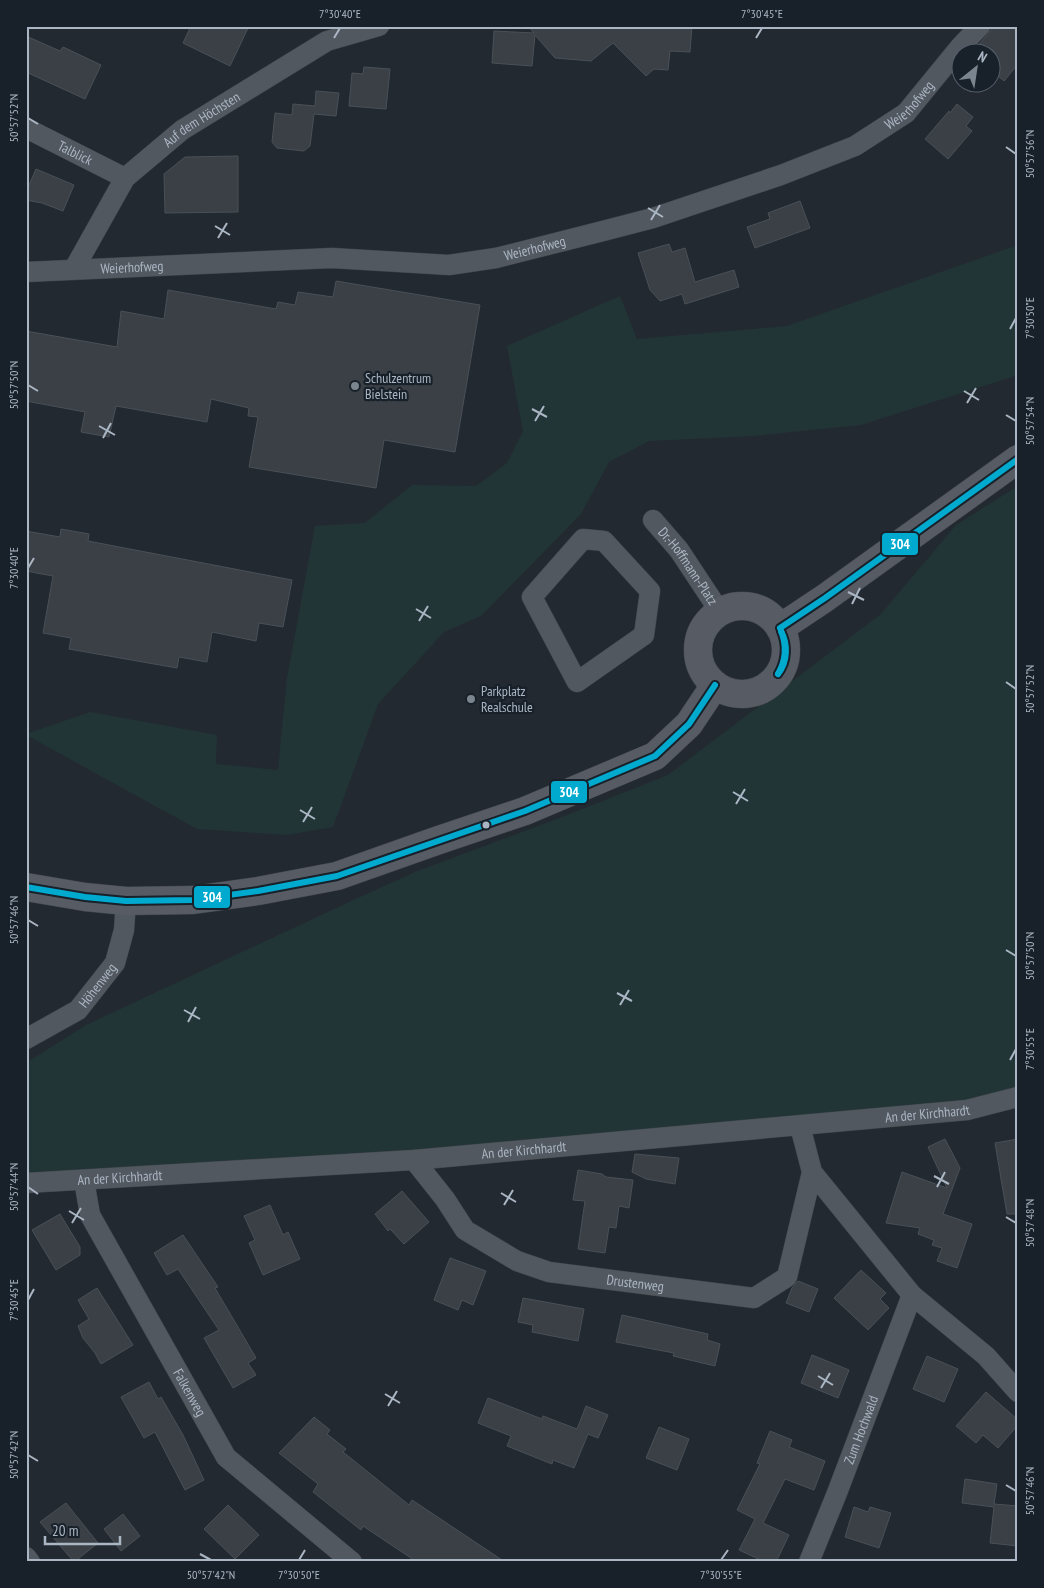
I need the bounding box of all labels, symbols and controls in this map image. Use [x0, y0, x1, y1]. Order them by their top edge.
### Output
text: 7°30'40"E [319, 6, 361, 21]
text: 7°30'45"E [741, 6, 783, 21]
north arrow [952, 42, 1002, 92]
text: N [975, 47, 990, 66]
street label: Weierhofweg [881, 77, 938, 133]
street label: Auf dem Höchsten [159, 88, 243, 151]
text: 50°57'52"N [6, 94, 21, 142]
text: 50°57'56"N [1022, 130, 1037, 178]
street label: Talblick [55, 136, 96, 169]
street label: Weierhofweg [502, 232, 567, 265]
street label: Weierhofweg [100, 257, 164, 278]
text: 7°30'50"E [1022, 297, 1037, 339]
text: 50°57'50"N [6, 361, 21, 409]
place label: Schulzentrum Bielstein [365, 369, 431, 403]
marker: Schulzentrum Bielstein [349, 380, 361, 392]
text: 50°57'54"N [1022, 397, 1037, 445]
street label: Dr.-Hoffmann-Platz [654, 523, 722, 608]
line badge: 304 [881, 532, 919, 556]
text: 304 [890, 535, 910, 553]
text: 7°30'40"E [6, 547, 21, 589]
text: 50°57'52"N [1022, 665, 1037, 713]
place label: Parkplatz Realschule [481, 682, 533, 716]
marker: Parkplatz Realschule [465, 693, 477, 705]
line badge: 304 [550, 780, 588, 804]
text: 304 [559, 783, 579, 801]
unlabelled marker [481, 820, 491, 830]
line badge: 304 [193, 885, 231, 909]
text: 304 [202, 888, 222, 906]
text: 50°57'46"N [6, 896, 21, 944]
text: 50°57'50"N [1022, 932, 1037, 980]
street label: Höhenweg [74, 959, 120, 1011]
text: 7°30'55"E [1022, 1028, 1037, 1070]
street label: An der Kirchhardt [884, 1101, 972, 1126]
street label: An der Kirchhardt [481, 1137, 567, 1163]
text: 50°57'44"N [6, 1163, 21, 1211]
street label: An der Kirchhardt [77, 1166, 163, 1189]
text: 50°57'48"N [1022, 1199, 1037, 1247]
street label: Drustenweg [606, 1270, 665, 1295]
text: 7°30'45"E [6, 1279, 21, 1321]
street label: Falkenweg [169, 1365, 210, 1419]
street label: Zum Hochwald [840, 1393, 882, 1467]
text: 50°57'42"N [6, 1431, 21, 1479]
text: 50°57'46"N [1022, 1467, 1037, 1515]
scale bar [45, 1513, 120, 1545]
text: 20 m [52, 1521, 78, 1540]
text: 50°57'42"N [187, 1567, 235, 1582]
text: 7°30'50"E [278, 1567, 320, 1582]
text: 7°30'55"E [700, 1567, 742, 1582]

